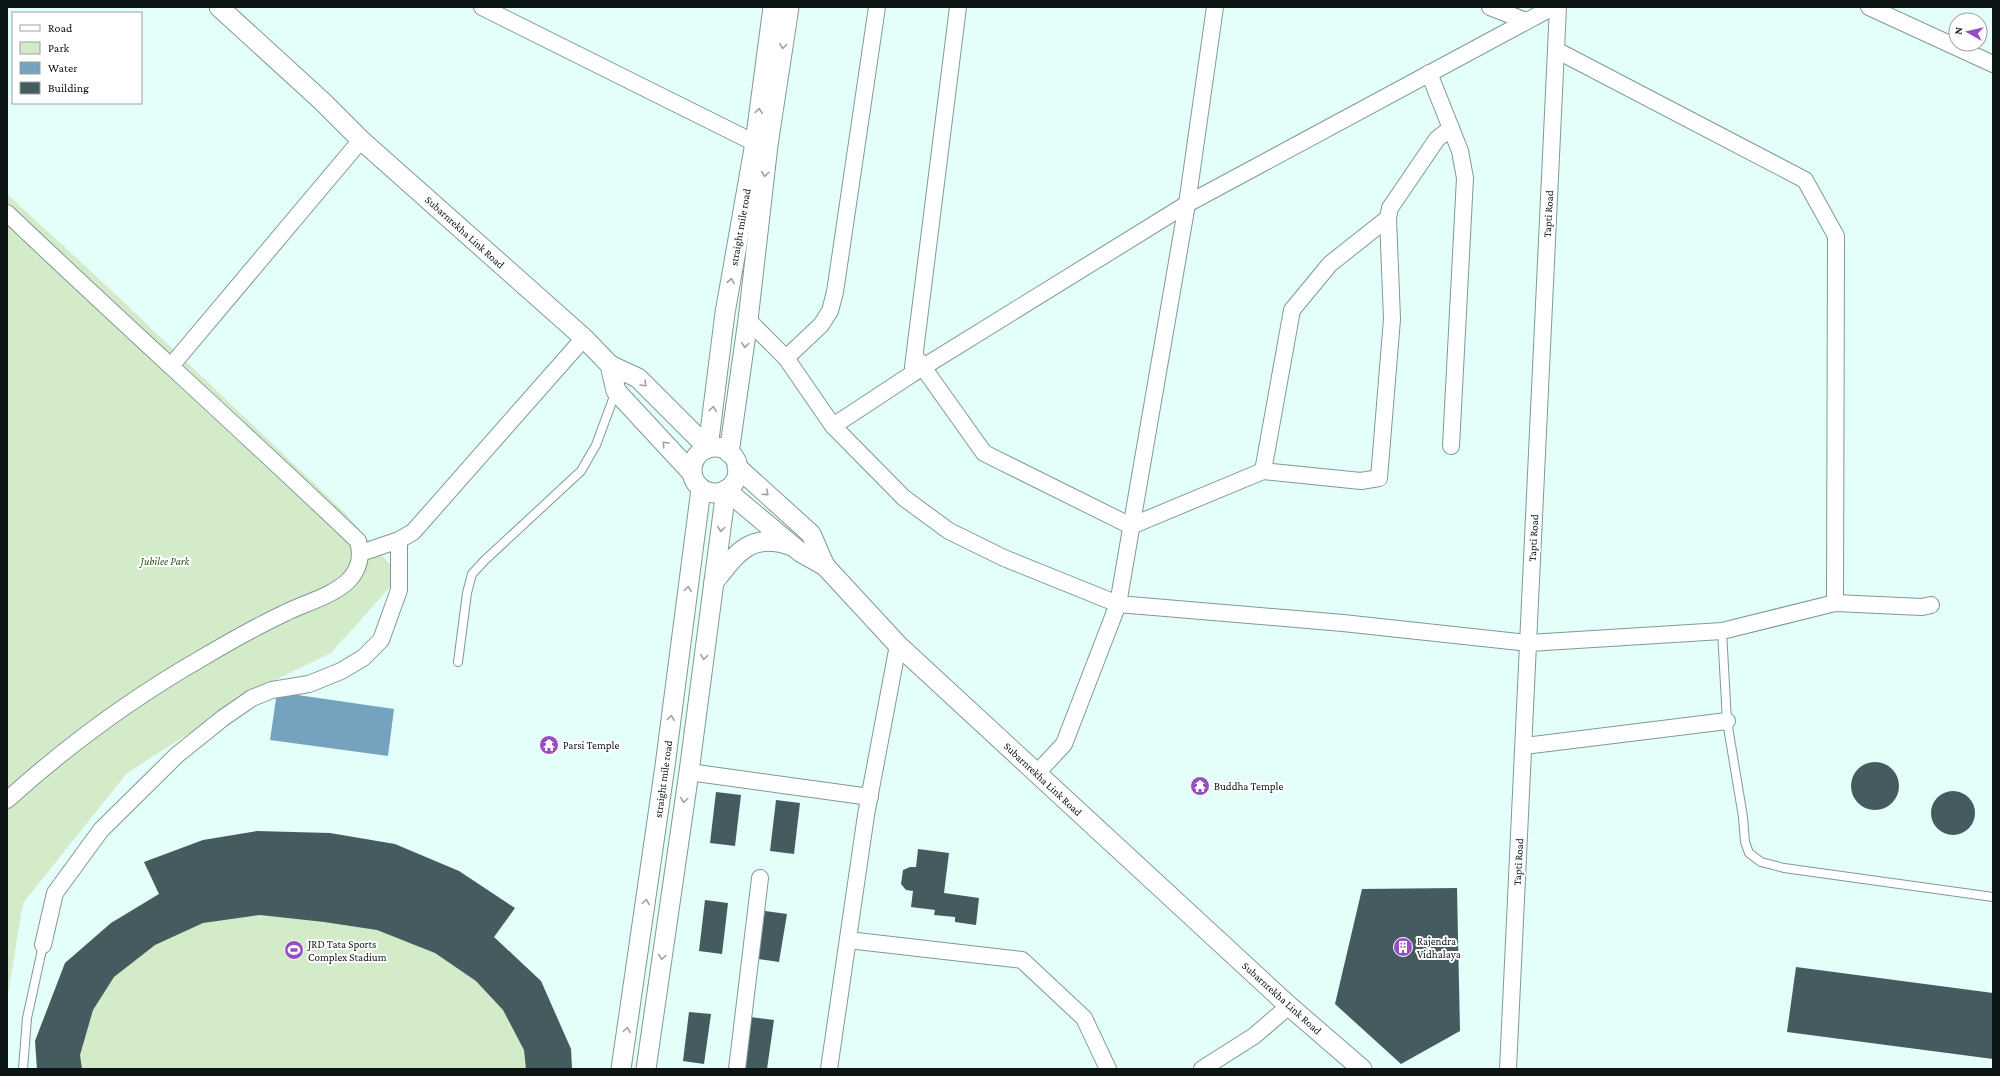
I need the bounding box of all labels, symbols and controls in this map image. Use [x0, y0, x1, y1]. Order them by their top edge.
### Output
legend [12, 12, 142, 104]
north arrow [1948, 12, 1988, 52]
text: Road [48, 21, 73, 35]
text: N [1952, 26, 1965, 35]
text: Park [48, 41, 70, 55]
one-way arrow [779, 43, 788, 49]
text: Water [48, 61, 78, 75]
text: Building [48, 81, 89, 95]
one-way arrow [754, 108, 763, 114]
one-way arrow [761, 171, 770, 177]
street label: straight mile road [727, 187, 754, 267]
street label: Tapti Road [1541, 190, 1556, 238]
street label: Subarnrekha Link Road [423, 193, 507, 271]
one-way arrow [726, 278, 735, 284]
one-way arrow [741, 342, 750, 348]
one-way arrow [639, 379, 647, 387]
one-way arrow [708, 406, 717, 412]
one-way arrow [663, 441, 670, 449]
one-way arrow [762, 489, 769, 496]
street label: Tapti Road [1526, 514, 1541, 562]
one-way arrow [717, 525, 726, 532]
park label: Jubilee Park [139, 555, 191, 568]
one-way arrow [683, 586, 692, 592]
one-way arrow [700, 654, 709, 660]
one-way arrow [666, 714, 675, 721]
temple icon: Parsi Temple [538, 734, 560, 756]
place label: Parsi Temple [563, 739, 619, 752]
street label: straight mile road [652, 739, 675, 819]
street label: Subarnrekha Link Road [1002, 740, 1085, 818]
temple icon: Buddha Temple [1189, 775, 1211, 797]
place label: Buddha Temple [1214, 780, 1283, 793]
one-way arrow [680, 797, 689, 803]
street label: Tapti Road [1511, 838, 1526, 886]
one-way arrow [641, 899, 650, 905]
place label: Rajendra Vidhalaya [1417, 935, 1461, 961]
building icon: Rajendra Vidhalaya [1392, 936, 1414, 958]
place label: JRD Tata Sports Complex Stadium [307, 938, 387, 964]
sports icon: JRD Tata Sports Complex Stadium [283, 939, 305, 961]
one-way arrow [658, 953, 667, 960]
street label: Subarnrekha Link Road [1240, 959, 1324, 1037]
one-way arrow [622, 1027, 631, 1033]

